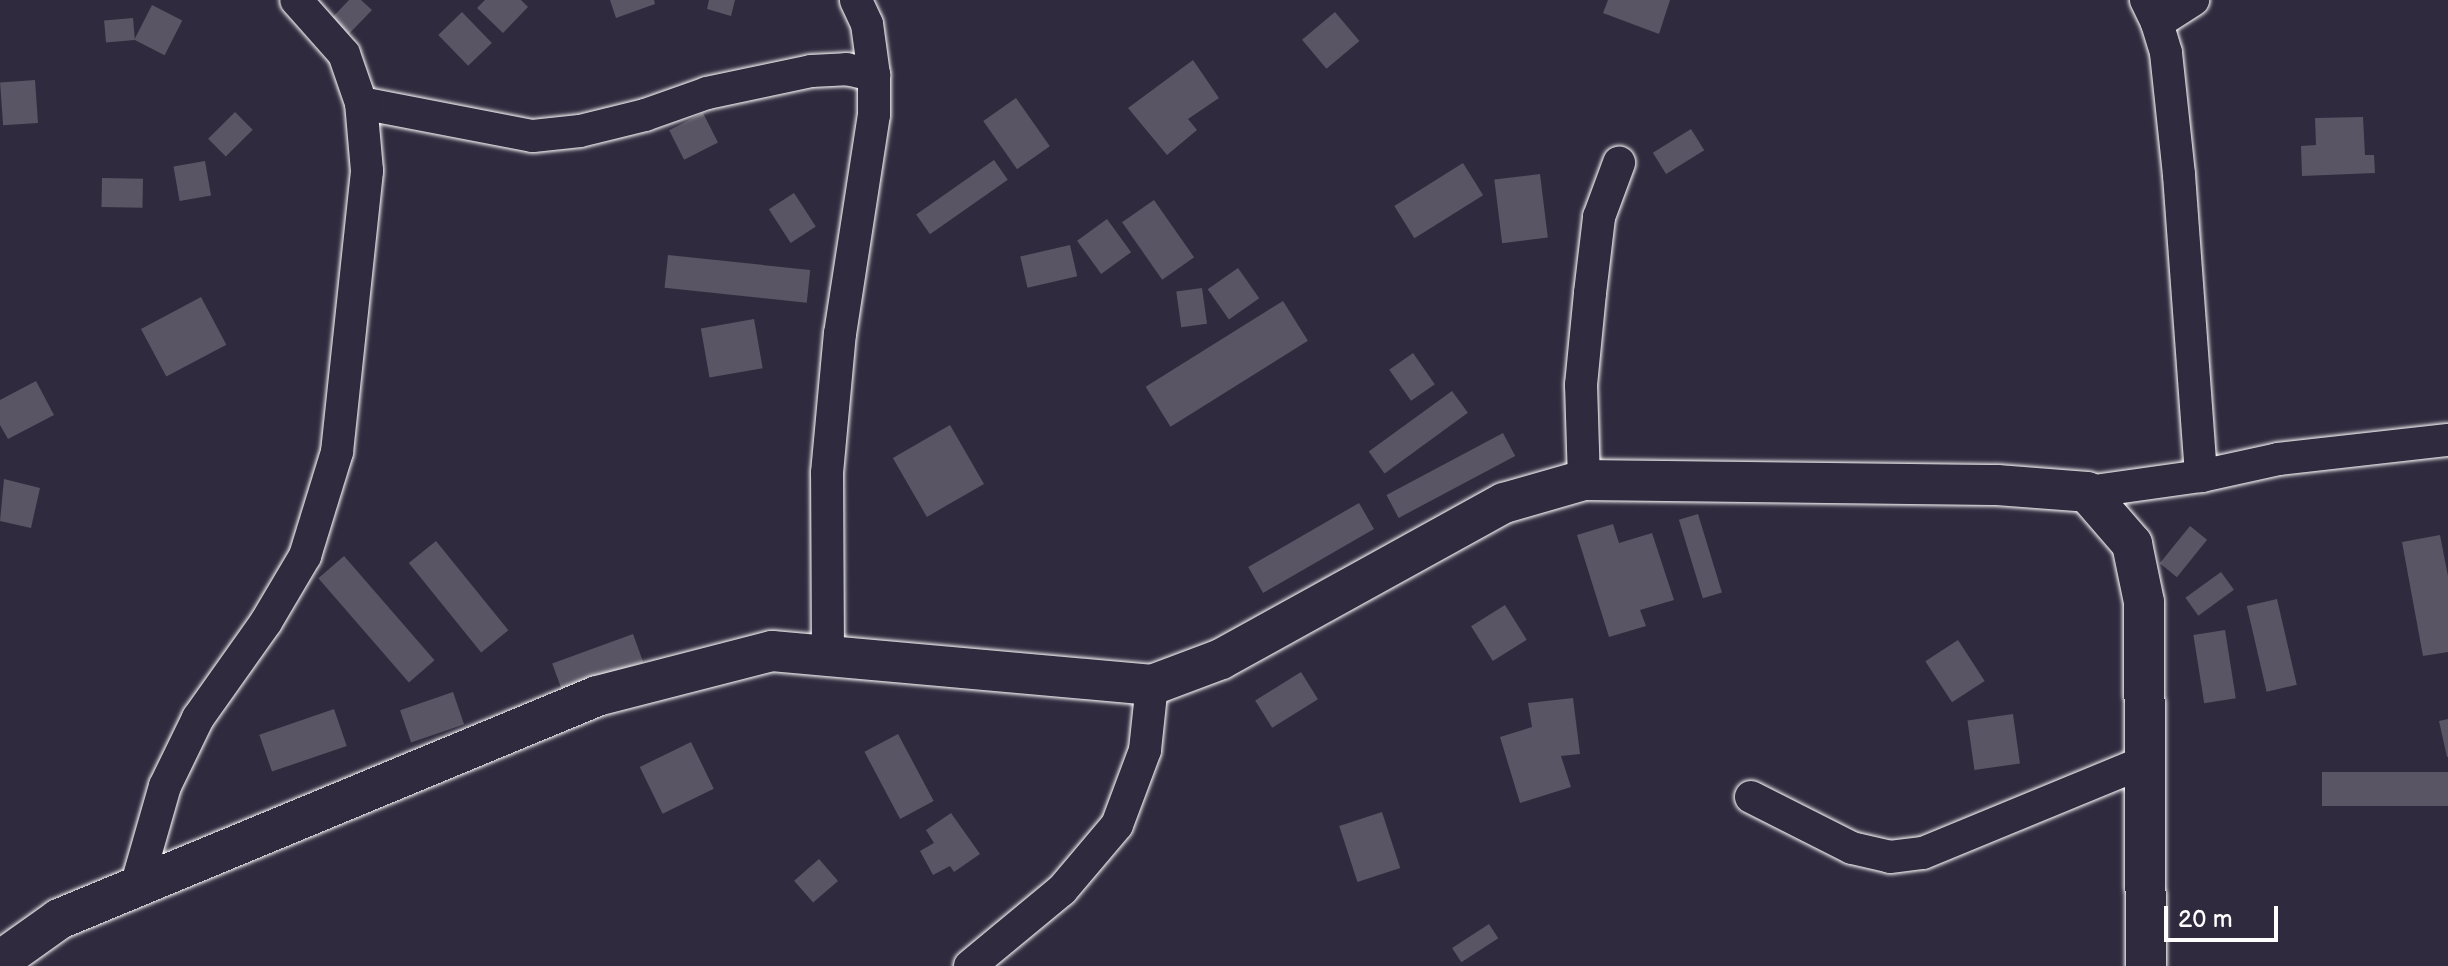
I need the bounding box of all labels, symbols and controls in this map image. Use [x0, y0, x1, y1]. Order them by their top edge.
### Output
scale bar [2168, 890, 2282, 940]
text: 20 m [2178, 905, 2233, 934]

